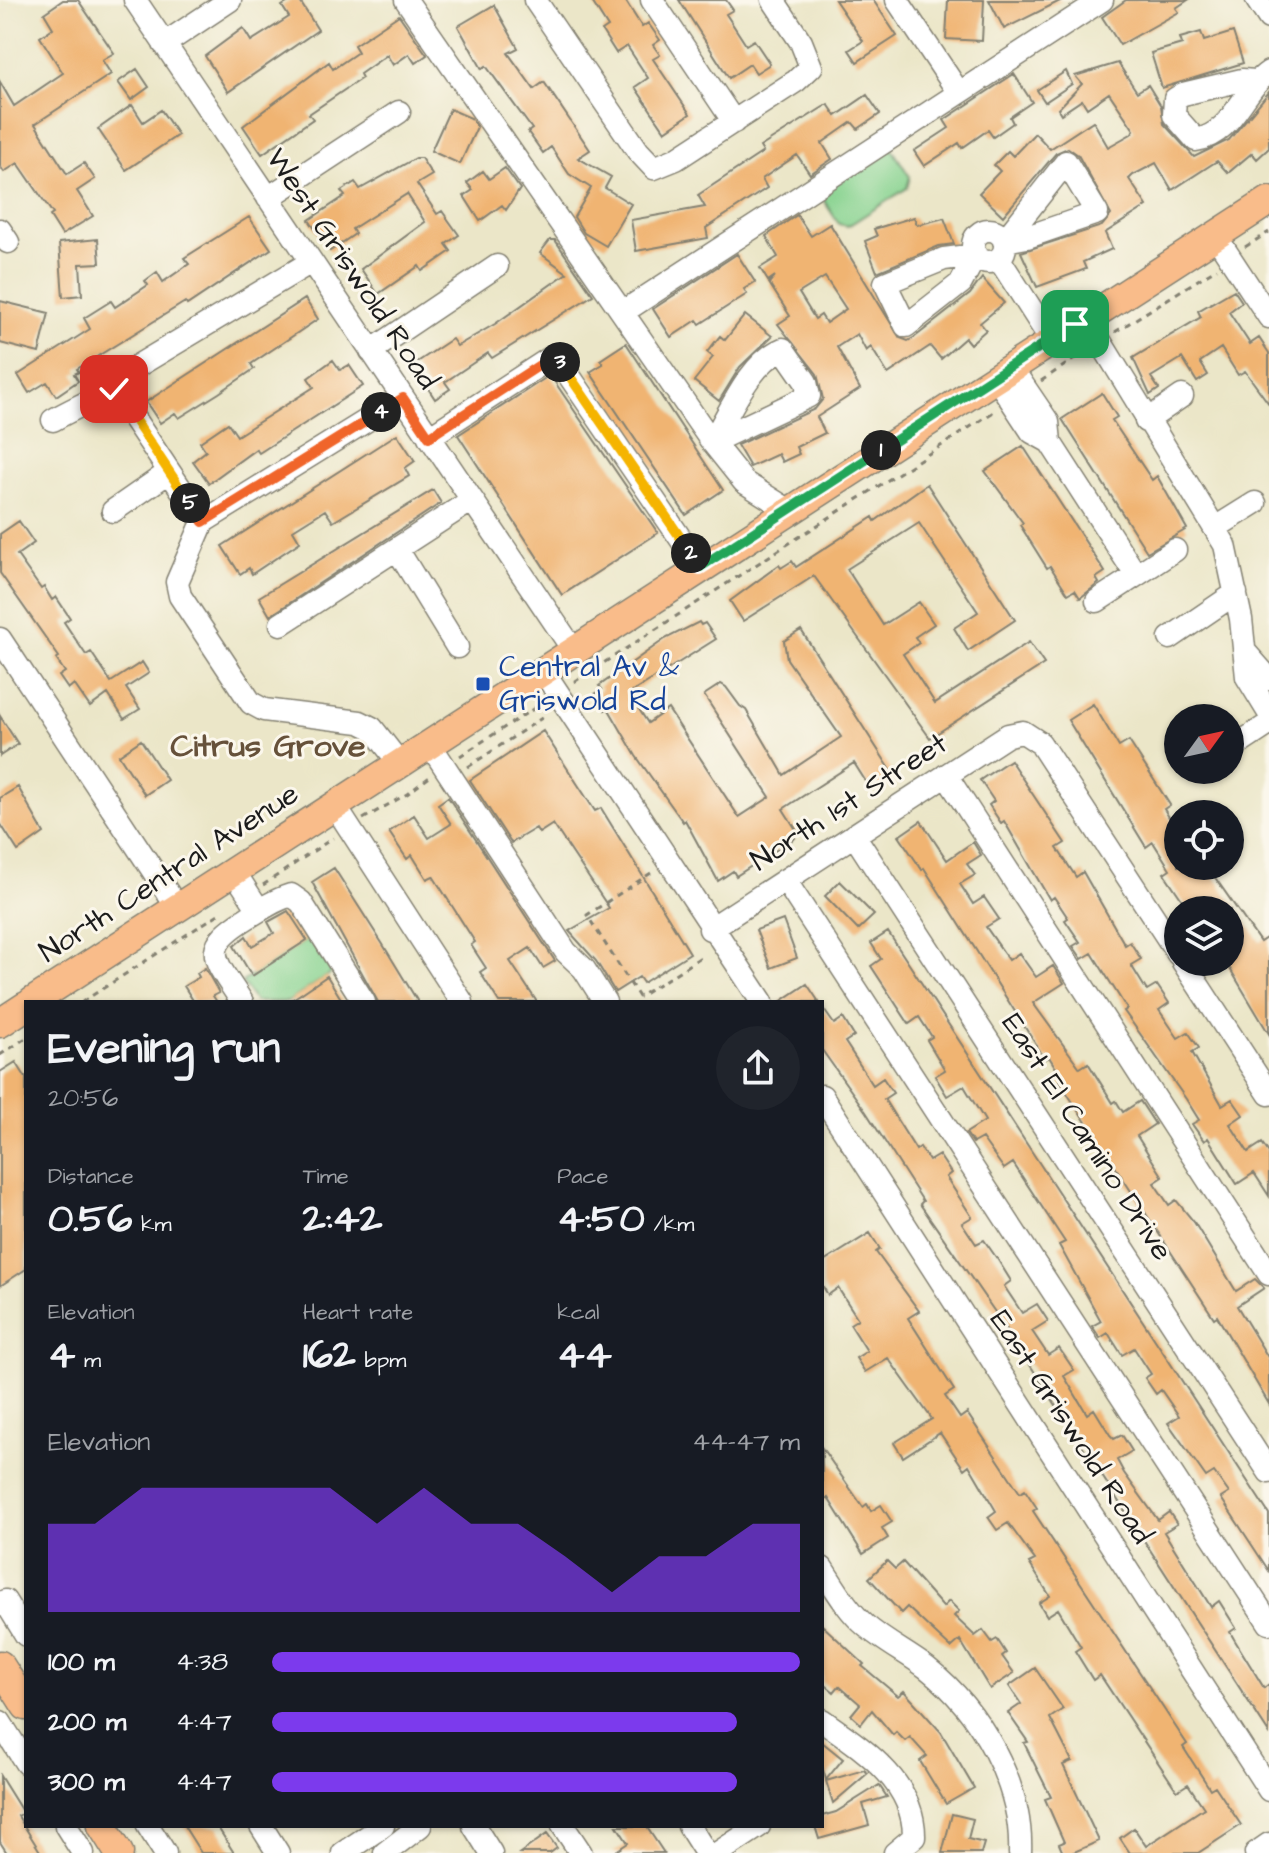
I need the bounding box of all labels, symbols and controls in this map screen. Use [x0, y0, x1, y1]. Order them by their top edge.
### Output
street label: West Griswold Road [256, 140, 448, 398]
pin [1041, 290, 1109, 358]
icon: arrive [1053, 302, 1097, 346]
pin: 3 [540, 342, 580, 382]
text: 3 [554, 346, 566, 377]
pin [80, 355, 148, 423]
icon: check [92, 367, 136, 411]
pin: 4 [361, 392, 401, 432]
text: 4 [374, 396, 388, 427]
pin: 1 [861, 430, 901, 470]
text: 1 [880, 434, 882, 465]
pin: 5 [170, 483, 210, 523]
text: 5 [182, 487, 198, 518]
pin: 2 [671, 533, 711, 573]
text: 2 [685, 537, 697, 568]
place label: Central Av & Griswold Rd [499, 646, 680, 722]
marker: Central Av & Griswold Rd [474, 675, 492, 693]
north arrow [1164, 704, 1244, 784]
map controls [1164, 704, 1244, 976]
street label: North 1st Street [742, 723, 956, 881]
district label: Citrus Grove [171, 724, 365, 769]
street label: North Central Avenue [31, 773, 307, 973]
button: locate [1164, 800, 1244, 880]
button: layers [1164, 896, 1244, 976]
street label: East El Camino Drive [991, 1005, 1183, 1269]
text: Evening run [48, 1019, 280, 1080]
button: share [716, 1026, 800, 1110]
text: 20:56 [48, 1080, 118, 1116]
text: Distance [48, 1161, 134, 1192]
text: Time [303, 1161, 349, 1192]
text: Pace [557, 1161, 608, 1192]
text: 0.56 [48, 1192, 132, 1247]
text: 2:42 [303, 1192, 382, 1247]
text: 4:50 [557, 1192, 645, 1247]
text: km [132, 1209, 172, 1240]
text: /km [645, 1209, 694, 1240]
text: Elevation [48, 1297, 135, 1328]
text: Heart rate [303, 1297, 413, 1328]
text: kcal [557, 1297, 599, 1328]
street label: East Griswold Road [980, 1302, 1162, 1552]
text: 4 [48, 1328, 75, 1383]
text: 162 [303, 1328, 356, 1383]
text: 44 [557, 1328, 612, 1383]
text: m [75, 1345, 101, 1376]
text: bpm [356, 1345, 406, 1376]
text: Elevation [48, 1424, 150, 1460]
text: 44–47 m [692, 1424, 800, 1460]
text: 100 m [48, 1644, 115, 1680]
text: 4:38 [176, 1644, 228, 1680]
text: 200 m [48, 1704, 126, 1740]
text: 4:47 [176, 1704, 232, 1740]
text: 300 m [48, 1764, 125, 1800]
text: 4:47 [176, 1764, 232, 1800]

